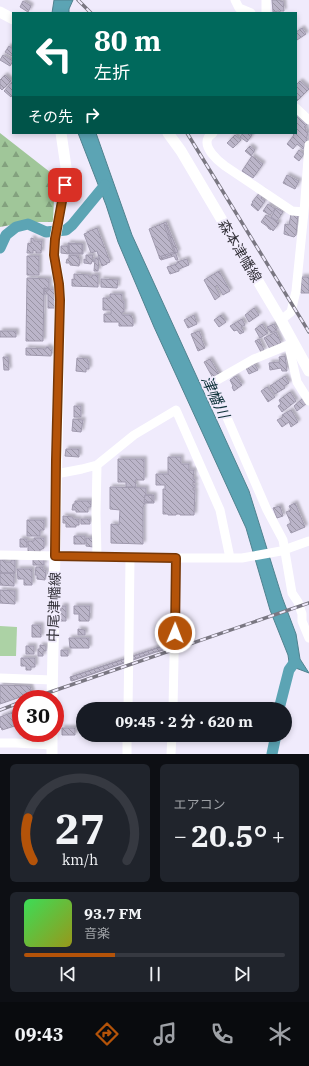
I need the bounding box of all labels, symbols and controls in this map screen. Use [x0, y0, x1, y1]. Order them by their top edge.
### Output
text: 80 m [94, 22, 161, 59]
icon: left [28, 28, 80, 80]
text: 左折 [94, 61, 130, 84]
icon: right [81, 104, 103, 126]
text: その先 [28, 107, 73, 126]
pin [48, 168, 82, 202]
icon: arrive [54, 174, 76, 196]
street label: 森本津幡線 [214, 216, 266, 286]
water label: 津幡川 [197, 372, 234, 423]
street label: 中尾津幡線 [44, 572, 64, 642]
position arrow [154, 612, 196, 654]
speed limit sign: 30 [12, 690, 64, 742]
text: 09:45 · 2 分 · 620 m [115, 712, 253, 731]
text: エアコン [174, 796, 226, 813]
text: 27 [55, 801, 105, 855]
text: 20.5° [191, 816, 268, 855]
text: − [174, 821, 187, 850]
text: + [272, 821, 285, 850]
text: km/h [62, 850, 98, 869]
text: 93.7 FM [84, 904, 142, 923]
text: 音楽 [84, 925, 110, 942]
icon: previous [57, 963, 79, 985]
icon: pause [144, 963, 166, 985]
icon: next [231, 963, 253, 985]
icon: directions [93, 1020, 121, 1048]
icon: music [151, 1020, 179, 1048]
icon: phone [208, 1020, 236, 1048]
icon: climate [266, 1020, 294, 1048]
text: 09:43 [15, 1023, 63, 1046]

